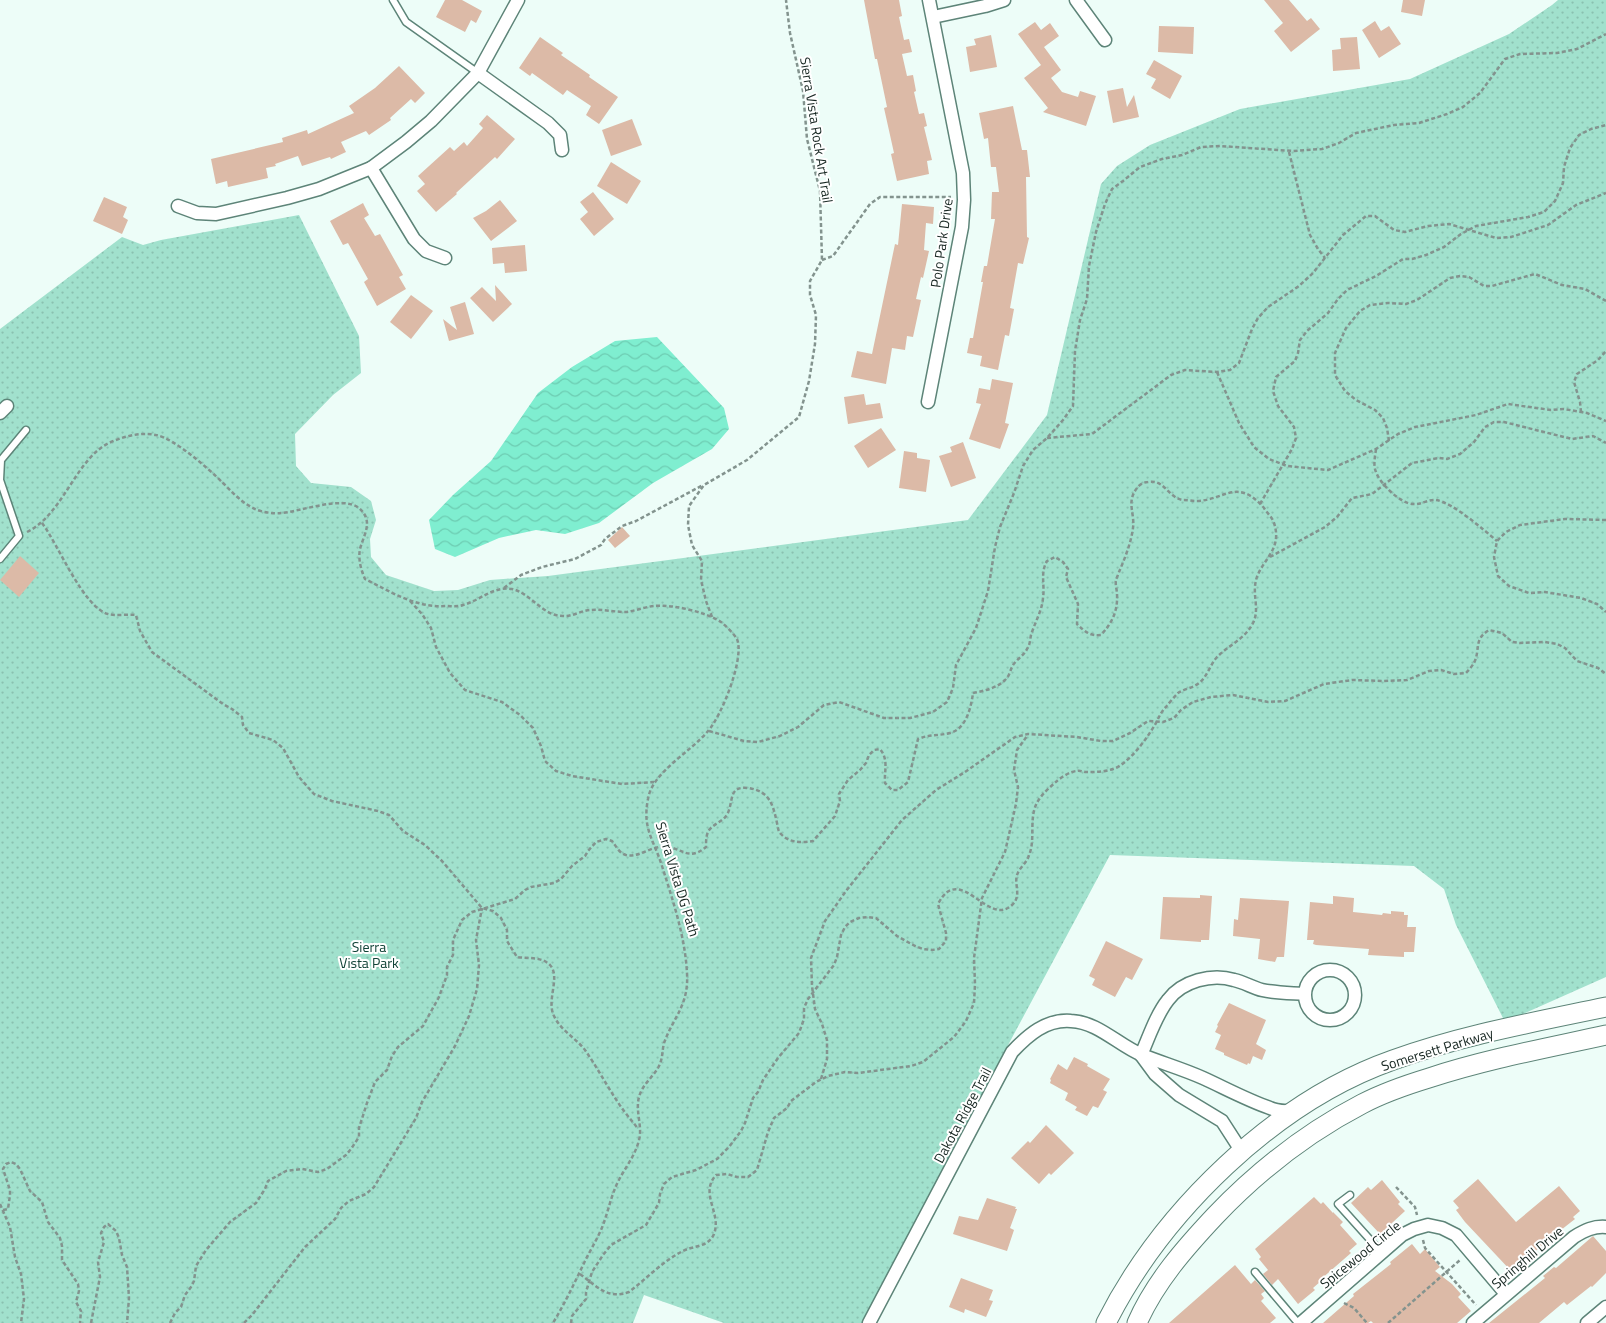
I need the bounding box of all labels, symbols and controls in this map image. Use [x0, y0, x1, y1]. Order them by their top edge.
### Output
street label: Sierra Vista Rock Art Trail [795, 55, 839, 205]
street label: Polo Park Drive [924, 197, 958, 289]
street label: Sierra Vista DG Path [651, 819, 705, 939]
park label: Sierra Vista Park [339, 936, 399, 973]
street label: Somersett Parkway [1378, 1022, 1496, 1076]
street label: Dakota Ridge Trail [928, 1063, 996, 1167]
street label: Spicewood Circle [1315, 1215, 1405, 1293]
street label: Springhill Drive [1486, 1221, 1568, 1293]

